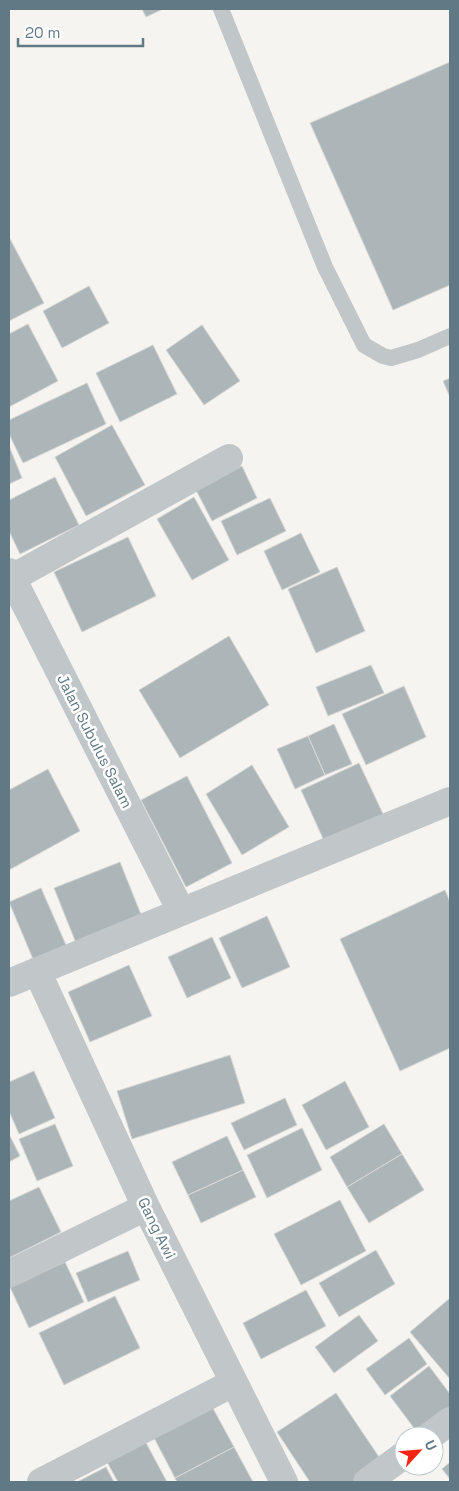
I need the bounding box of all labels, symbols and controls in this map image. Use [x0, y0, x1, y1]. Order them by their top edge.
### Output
scale bar [18, 15, 142, 47]
text: 20 m [25, 23, 60, 42]
street label: Jalan Subulus Salam [53, 671, 137, 811]
street label: Gang Awi [134, 1194, 180, 1262]
north arrow [394, 1426, 444, 1476]
text: U [421, 1437, 441, 1453]

